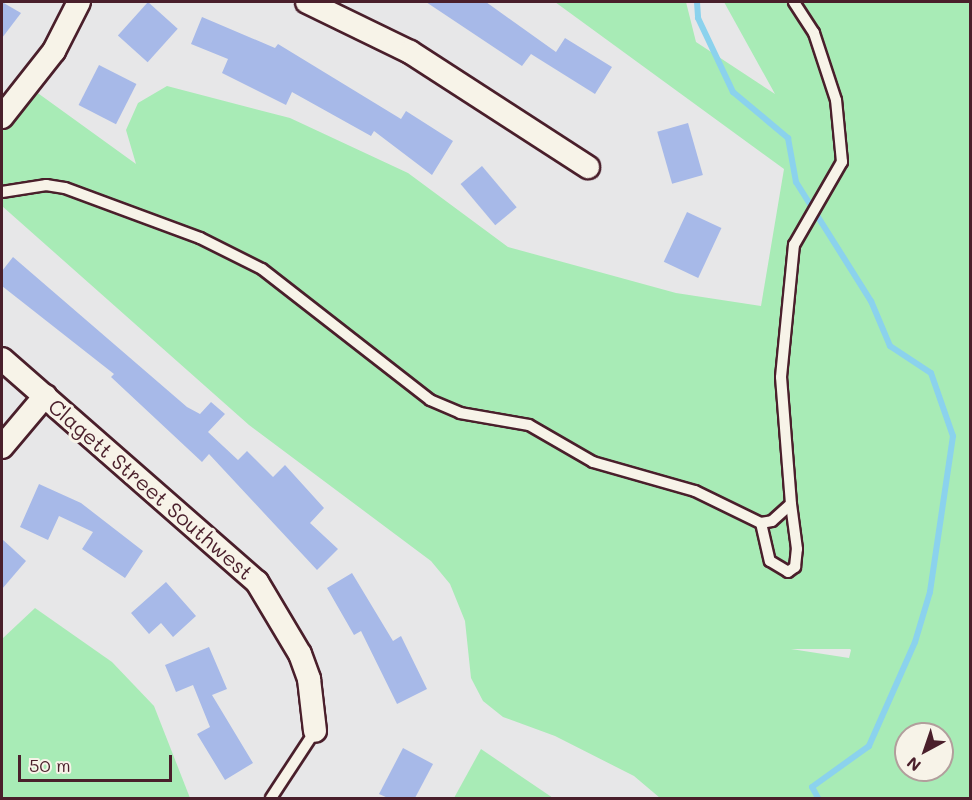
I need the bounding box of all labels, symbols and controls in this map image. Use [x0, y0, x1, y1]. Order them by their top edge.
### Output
street label: Clagett Street Southwest [44, 393, 258, 585]
north arrow [894, 722, 954, 782]
scale bar [21, 743, 176, 781]
text: 50 m [29, 753, 71, 777]
text: N [902, 753, 925, 777]

